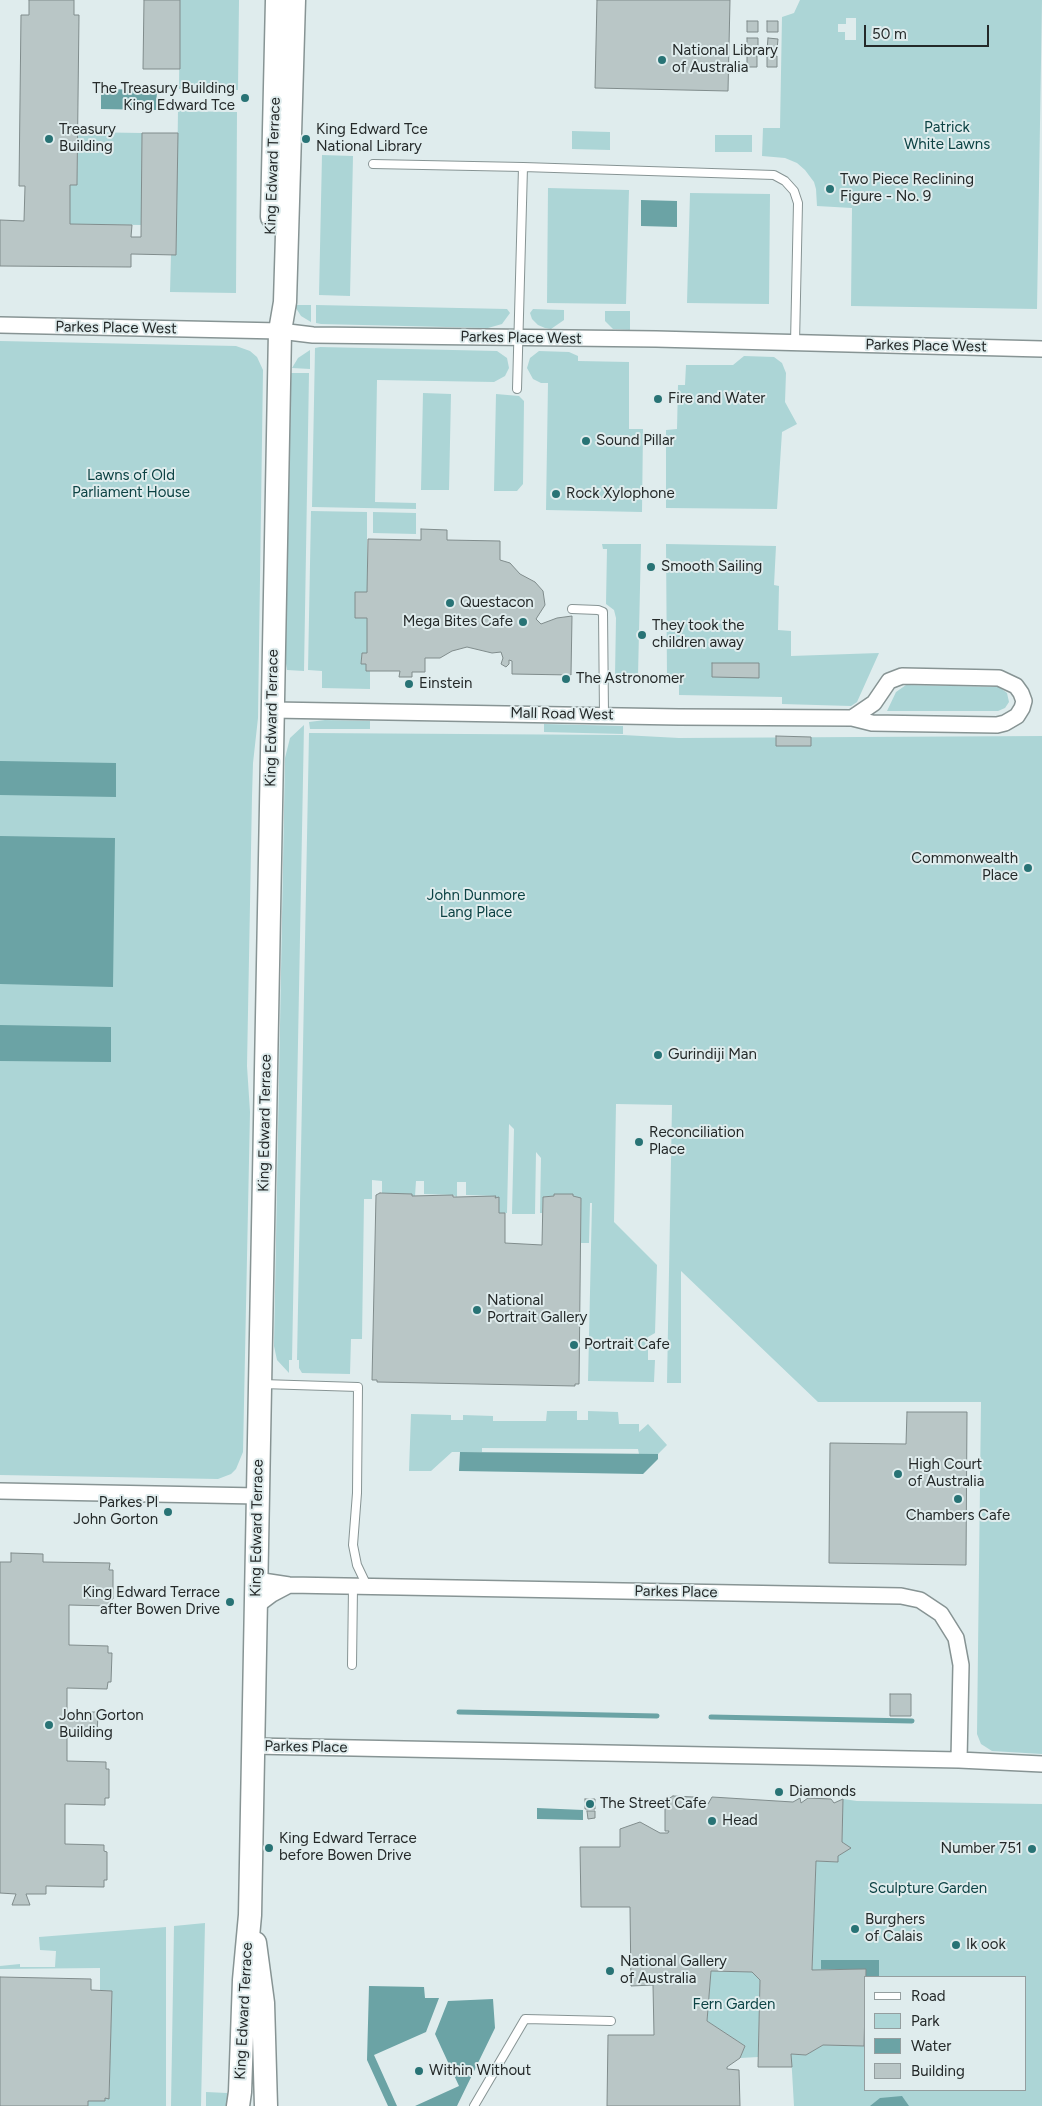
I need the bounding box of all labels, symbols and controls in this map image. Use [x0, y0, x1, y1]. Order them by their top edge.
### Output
scale bar [867, 15, 992, 47]
text: 50 m [872, 25, 907, 43]
place label: National Library of Australia [672, 42, 778, 77]
marker: National Library of Australia [656, 54, 668, 66]
place label: The Treasury Building King Edward Tce [92, 80, 235, 115]
marker: The Treasury Building King Edward Tce [239, 92, 251, 104]
street label: King Edward Terrace [262, 97, 284, 235]
park label: Patrick White Lawns [904, 119, 990, 154]
place label: Treasury Building [59, 121, 116, 156]
place label: King Edward Tce National Library [316, 121, 428, 156]
marker: Treasury Building [43, 133, 55, 145]
marker: King Edward Tce National Library [300, 133, 312, 145]
place label: Two Piece Reclining Figure - No. 9 [840, 171, 974, 206]
marker: Two Piece Reclining Figure - No. 9 [824, 183, 836, 195]
street label: Parkes Place West [55, 318, 177, 338]
street label: Parkes Place West [460, 328, 582, 348]
street label: Parkes Place West [865, 336, 987, 356]
place label: Fire and Water [668, 390, 765, 408]
marker: Fire and Water [652, 393, 664, 405]
place label: Sound Pillar [596, 432, 675, 450]
marker: Sound Pillar [580, 435, 592, 447]
park label: Lawns of Old Parliament House [72, 467, 190, 502]
place label: Rock Xylophone [566, 485, 675, 503]
marker: Rock Xylophone [550, 488, 562, 500]
place label: Smooth Sailing [661, 558, 762, 576]
marker: Smooth Sailing [645, 561, 657, 573]
place label: Questacon [460, 594, 534, 612]
marker: Questacon [444, 597, 456, 609]
place label: Mega Bites Cafe [403, 613, 513, 631]
marker: Mega Bites Cafe [517, 616, 529, 628]
place label: They took the children away [652, 617, 744, 652]
marker: They took the children away [636, 629, 648, 641]
street label: King Edward Terrace [262, 649, 282, 787]
place label: The Astronomer [576, 670, 684, 688]
marker: The Astronomer [560, 673, 572, 685]
place label: Einstein [419, 675, 472, 693]
marker: Einstein [403, 678, 415, 690]
street label: Mall Road West [510, 704, 614, 724]
place label: Commonwealth Place [911, 850, 1018, 885]
marker: Commonwealth Place [1022, 862, 1034, 874]
park label: John Dunmore Lang Place [427, 887, 525, 922]
place label: Gurindiji Man [668, 1046, 757, 1064]
marker: Gurindiji Man [652, 1049, 664, 1061]
street label: King Edward Terrace [255, 1054, 275, 1192]
place label: Reconciliation Place [649, 1124, 744, 1159]
marker: Reconciliation Place [633, 1136, 645, 1148]
place label: National Portrait Gallery [487, 1292, 587, 1327]
marker: National Portrait Gallery [471, 1304, 483, 1316]
place label: Portrait Cafe [584, 1336, 670, 1354]
marker: Portrait Cafe [568, 1339, 580, 1351]
place label: High Court of Australia [908, 1456, 984, 1491]
street label: King Edward Terrace [247, 1459, 267, 1597]
marker: High Court of Australia [892, 1468, 904, 1480]
marker: Chambers Cafe [952, 1493, 964, 1505]
place label: Parkes Pl John Gorton [73, 1494, 158, 1529]
marker: Parkes Pl John Gorton [162, 1506, 174, 1518]
place label: Chambers Cafe [906, 1507, 1010, 1525]
street label: Parkes Place [634, 1582, 718, 1602]
place label: King Edward Terrace after Bowen Drive [82, 1584, 220, 1619]
marker: King Edward Terrace after Bowen Drive [224, 1596, 236, 1608]
place label: John Gorton Building [59, 1707, 144, 1742]
marker: John Gorton Building [43, 1719, 55, 1731]
street label: Parkes Place [264, 1737, 348, 1757]
place label: Diamonds [789, 1783, 856, 1801]
marker: Diamonds [773, 1786, 785, 1798]
place label: The Street Cafe [600, 1795, 706, 1813]
marker: The Street Cafe [584, 1798, 596, 1810]
place label: Head [722, 1812, 758, 1830]
marker: Head [706, 1815, 718, 1827]
place label: King Edward Terrace before Bowen Drive [279, 1830, 417, 1865]
place label: Number 751 [941, 1840, 1022, 1858]
marker: King Edward Terrace before Bowen Drive [263, 1842, 275, 1854]
marker: Number 751 [1026, 1843, 1038, 1855]
park label: Sculpture Garden [869, 1880, 987, 1898]
place label: Burghers of Calais [865, 1911, 925, 1946]
marker: Burghers of Calais [849, 1923, 861, 1935]
place label: Ik ook [966, 1936, 1006, 1954]
marker: Ik ook [950, 1939, 962, 1951]
street label: King Edward Terrace [231, 1942, 257, 2080]
place label: National Gallery of Australia [620, 1953, 727, 1988]
marker: National Gallery of Australia [604, 1965, 616, 1977]
legend [864, 1976, 1027, 2091]
text: Road [911, 1987, 946, 2005]
park label: Fern Garden [693, 1996, 775, 2014]
text: Park [911, 2012, 940, 2030]
text: Water [911, 2037, 951, 2055]
place label: Within Without [429, 2062, 531, 2080]
text: Building [911, 2062, 965, 2080]
marker: Within Without [413, 2065, 425, 2077]

